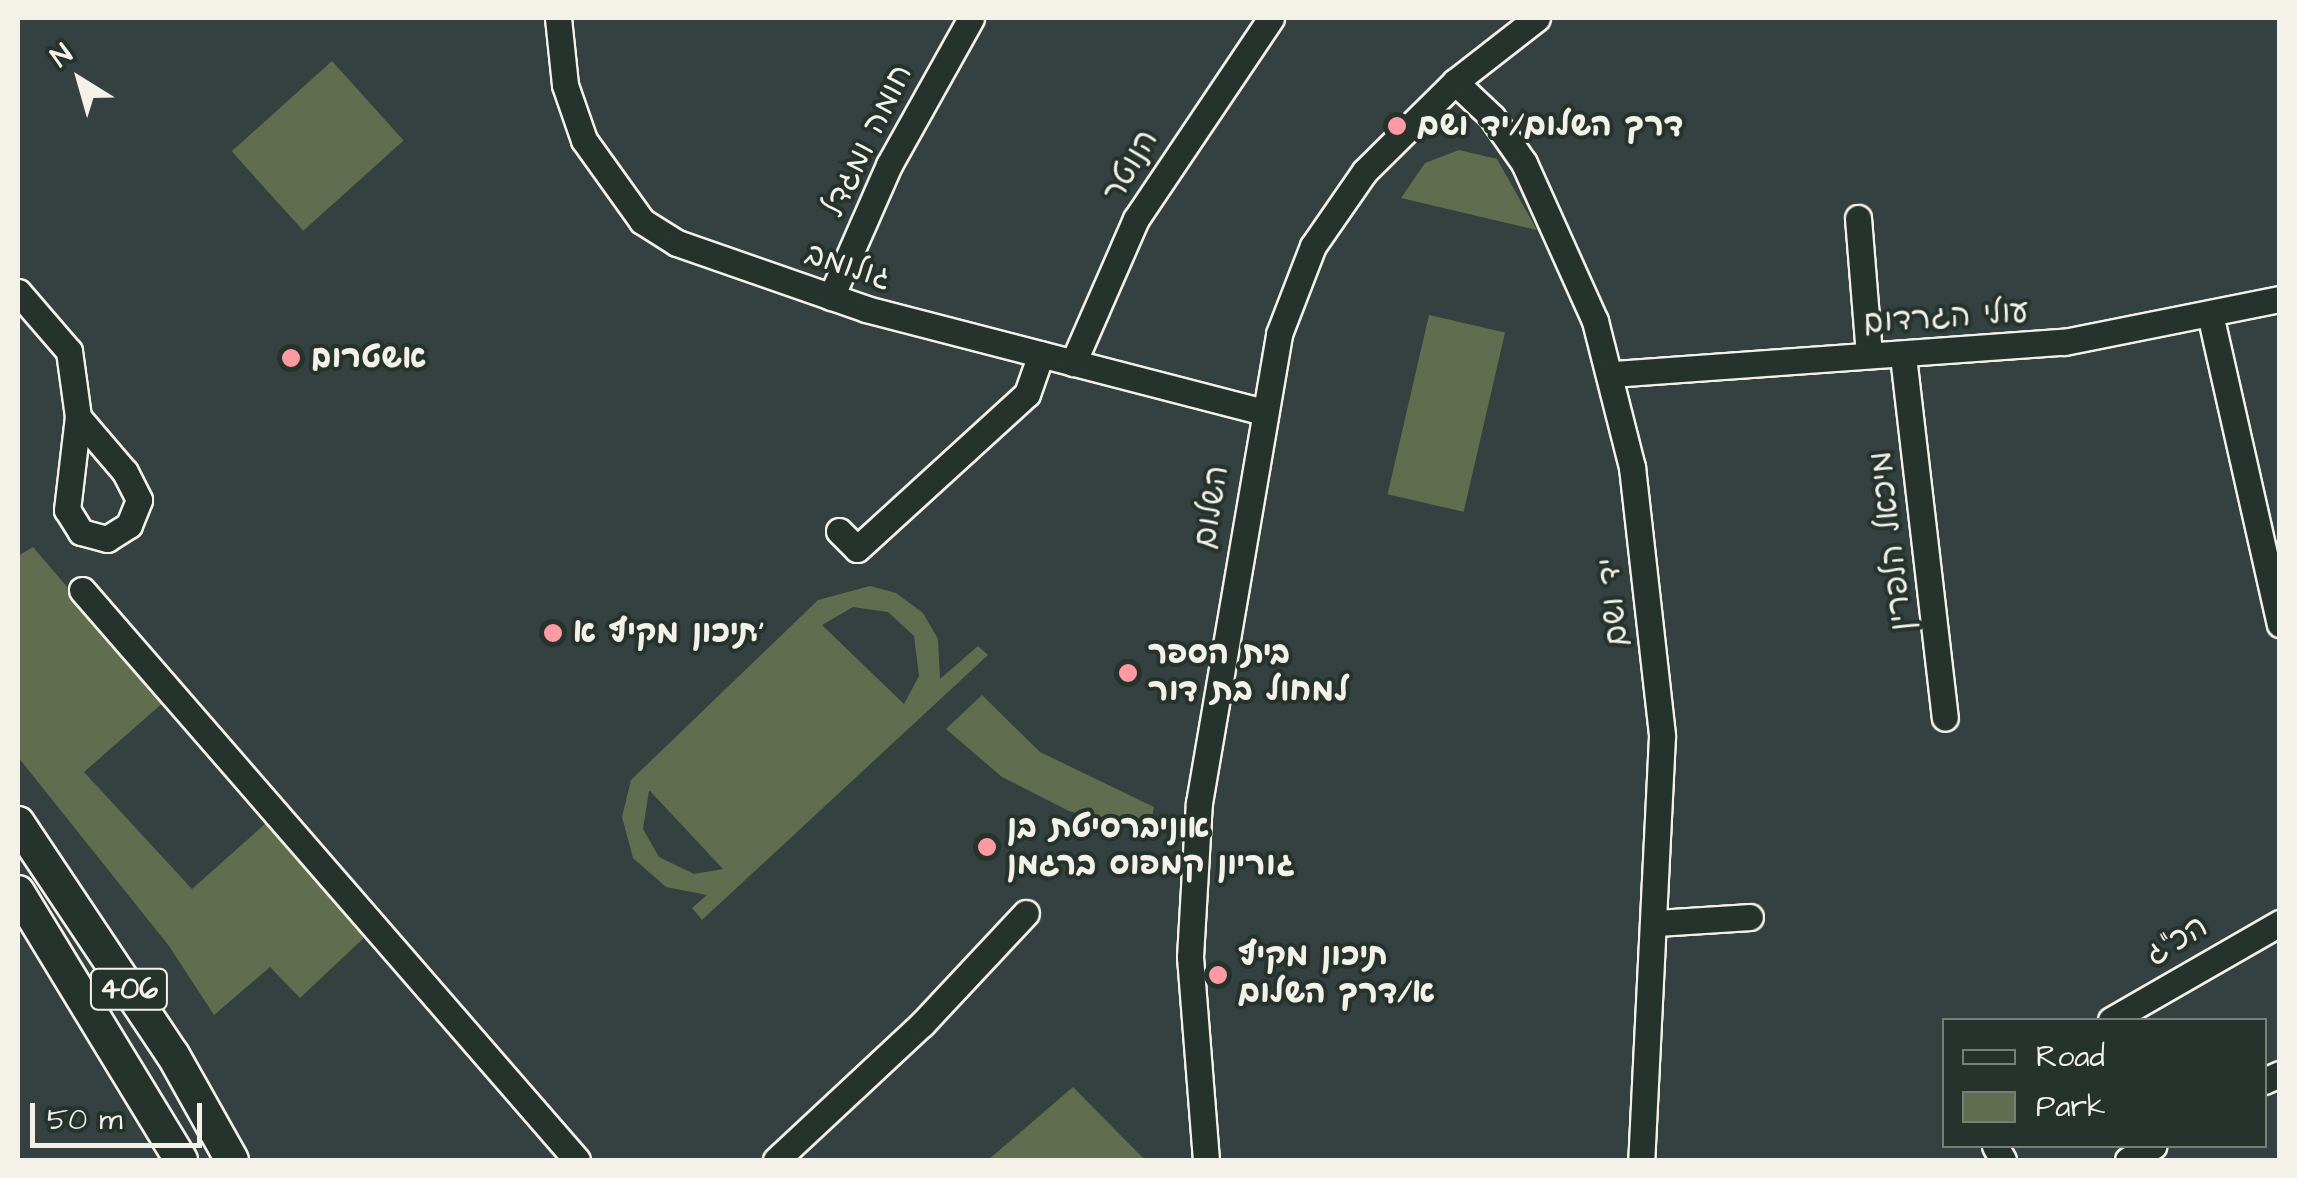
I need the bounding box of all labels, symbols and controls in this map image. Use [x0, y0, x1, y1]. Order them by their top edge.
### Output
north arrow [30, 30, 130, 130]
text: N [43, 35, 80, 76]
street label: חומה ומגדל [815, 58, 921, 224]
place label: דרך השלום/יד ושם [1417, 107, 1684, 145]
marker: דרך השלום/יד ושם [1386, 115, 1408, 137]
street label: הנוטר [1095, 123, 1167, 209]
street label: גולומב [800, 235, 896, 299]
street label: עולי הגרדום [1862, 293, 2030, 343]
place label: אשטרום [311, 339, 426, 377]
marker: אשטרום [280, 347, 302, 369]
street label: מיכאל הלפרין [1862, 449, 1922, 633]
street label: השלום [1186, 463, 1238, 551]
street label: יד ושם [1590, 556, 1638, 648]
place label: תיכון מקיף א' [573, 614, 764, 652]
marker: תיכון מקיף א' [542, 622, 564, 644]
place label: בית הספר למחול בת דור [1148, 636, 1349, 711]
marker: בית הספר למחול בת דור [1117, 662, 1139, 684]
place label: אוניברסיטת בן גוריון קמפוס ברגמן [1007, 810, 1295, 885]
marker: אוניברסיטת בן גוריון קמפוס ברגמן [976, 836, 998, 858]
street label: הכ"ג [2139, 908, 2215, 974]
place label: תיכון מקיף א/דרך השלום [1238, 938, 1435, 1013]
road number: 406 [89, 964, 169, 1014]
marker: תיכון מקיף א/דרך השלום [1207, 964, 1229, 986]
legend [1942, 1018, 2267, 1148]
text: Road [2036, 1036, 2105, 1078]
scale bar [35, 1083, 208, 1145]
text: Park [2036, 1086, 2105, 1128]
text: 50 m [47, 1099, 123, 1141]

